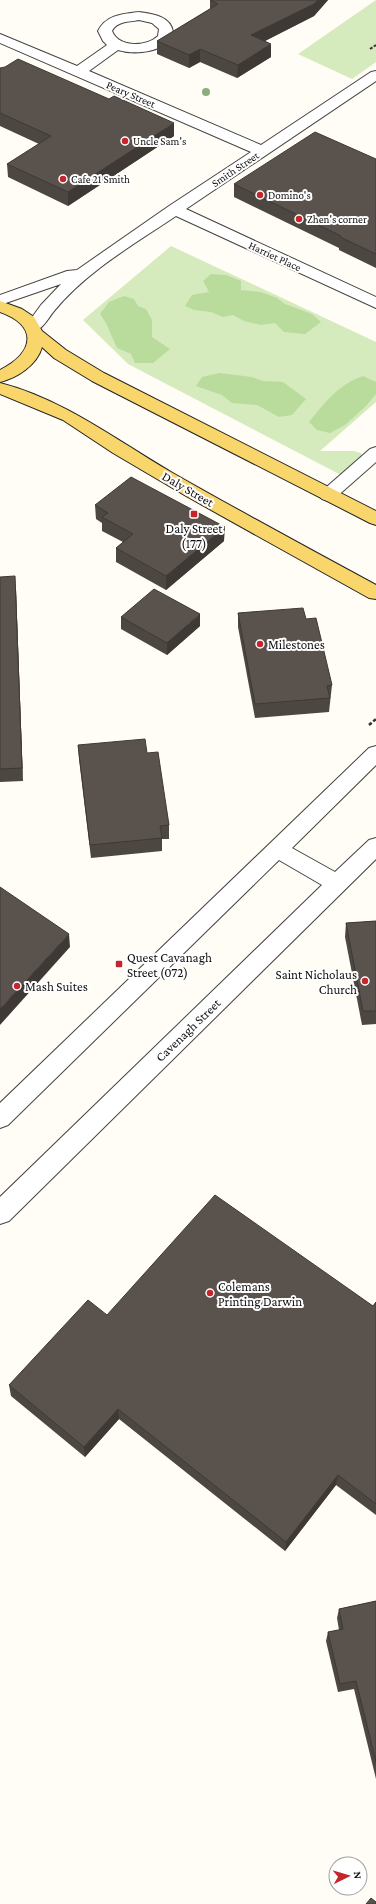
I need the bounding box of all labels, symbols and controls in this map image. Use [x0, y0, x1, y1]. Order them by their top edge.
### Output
street label: Peary Street [104, 78, 158, 111]
place label: Uncle Sam's [133, 135, 186, 147]
marker: Uncle Sam's [120, 136, 130, 146]
street label: Smith Street [209, 149, 261, 189]
place label: Cafe 21 Smith [71, 173, 130, 185]
marker: Cafe 21 Smith [58, 174, 68, 184]
place label: Domino's [268, 189, 311, 201]
marker: Domino's [255, 190, 265, 200]
place label: Zhen's corner [307, 213, 367, 225]
marker: Zhen's corner [294, 214, 304, 224]
street label: Harriet Place [247, 239, 303, 273]
street label: Daly Street [160, 468, 217, 510]
marker: Daly Street (177) [189, 509, 199, 519]
place label: Daly Street (177) [166, 521, 223, 552]
place label: Milestones [268, 637, 325, 652]
marker: Milestones [255, 639, 265, 649]
place label: Quest Cavanagh Street (072) [127, 950, 212, 981]
marker: Quest Cavanagh Street (072) [114, 959, 124, 969]
place label: Saint Nicholaus Church [276, 967, 357, 997]
marker: Saint Nicholaus Church [360, 976, 370, 986]
place label: Mash Suites [25, 979, 88, 994]
marker: Mash Suites [12, 981, 22, 991]
street label: Cavenagh Street [152, 995, 224, 1065]
place label: Colemans Printing Darwin [218, 1279, 302, 1309]
marker: Colemans Printing Darwin [205, 1288, 215, 1298]
north arrow [328, 1856, 368, 1896]
text: N [352, 1871, 364, 1880]

